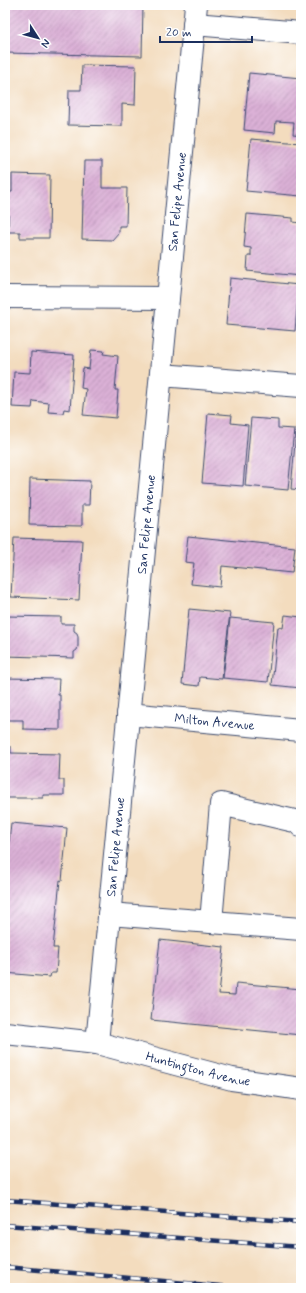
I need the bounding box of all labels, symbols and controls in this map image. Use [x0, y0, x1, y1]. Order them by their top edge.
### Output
north arrow [18, 18, 58, 58]
scale bar [160, 18, 252, 44]
text: 20 m [166, 25, 192, 41]
text: N [37, 36, 53, 50]
street label: San Felipe Avenue [164, 151, 190, 252]
street label: San Felipe Avenue [133, 474, 160, 575]
street label: Milton Avenue [174, 710, 256, 734]
street label: San Felipe Avenue [103, 796, 129, 897]
street label: Huntington Avenue [144, 1048, 251, 1090]

